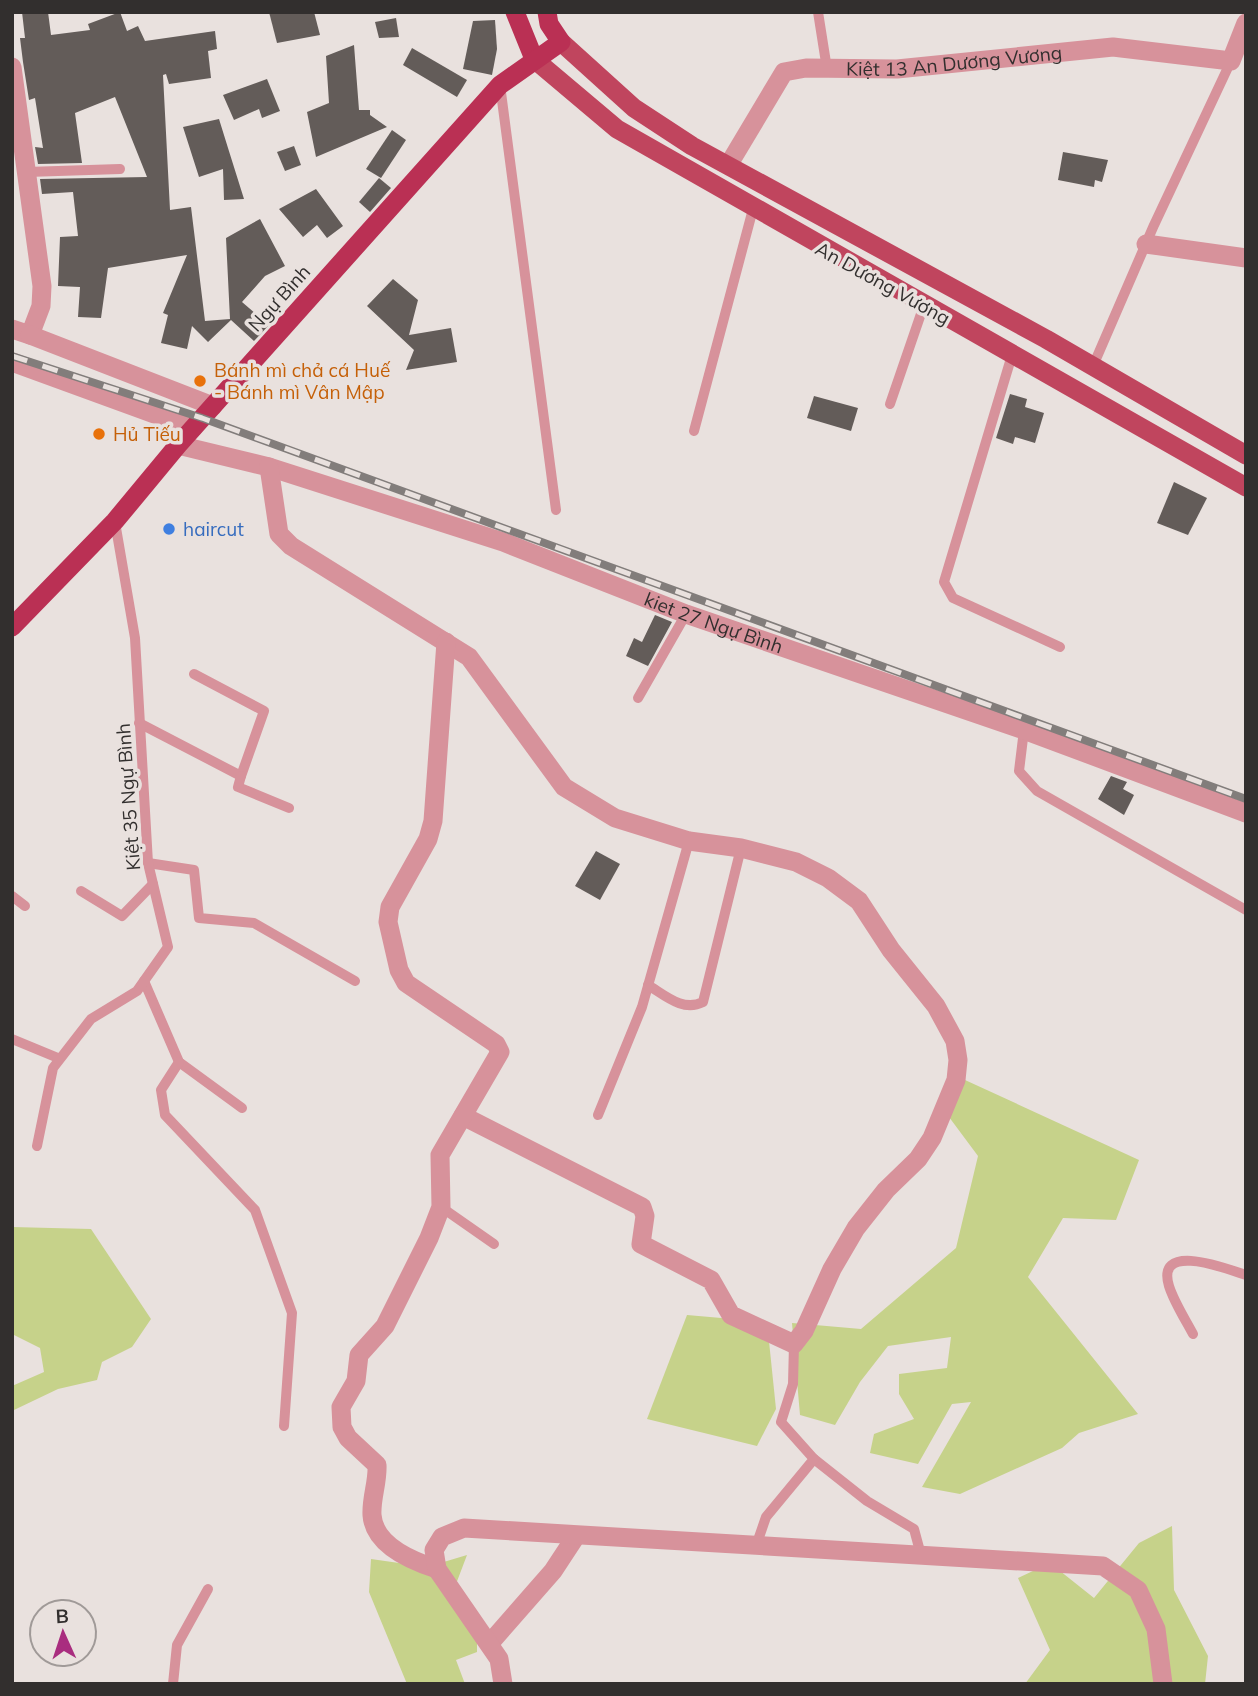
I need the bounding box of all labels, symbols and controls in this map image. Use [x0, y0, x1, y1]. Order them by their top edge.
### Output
street label: Kiệt 13 An Dương Vương [846, 40, 1063, 81]
street label: An Dương Vương [811, 236, 955, 330]
street label: Ngự Bình [243, 260, 315, 336]
place label: Bánh mì chả cá Huế - Bánh mì Vân Mập [214, 358, 391, 404]
marker: Bánh mì chả cá Huế - Bánh mì Vân Mập [192, 373, 208, 389]
place label: Hủ Tiếu [113, 422, 181, 446]
marker: Hủ Tiếu [91, 426, 107, 442]
place label: haircut [183, 517, 244, 541]
marker: haircut [161, 521, 177, 537]
street label: kiet 27 Ngự Bình [641, 587, 786, 658]
street label: Kiệt 35 Ngự Bình [111, 723, 145, 871]
north arrow [28, 1598, 98, 1668]
text: B [55, 1604, 69, 1628]

